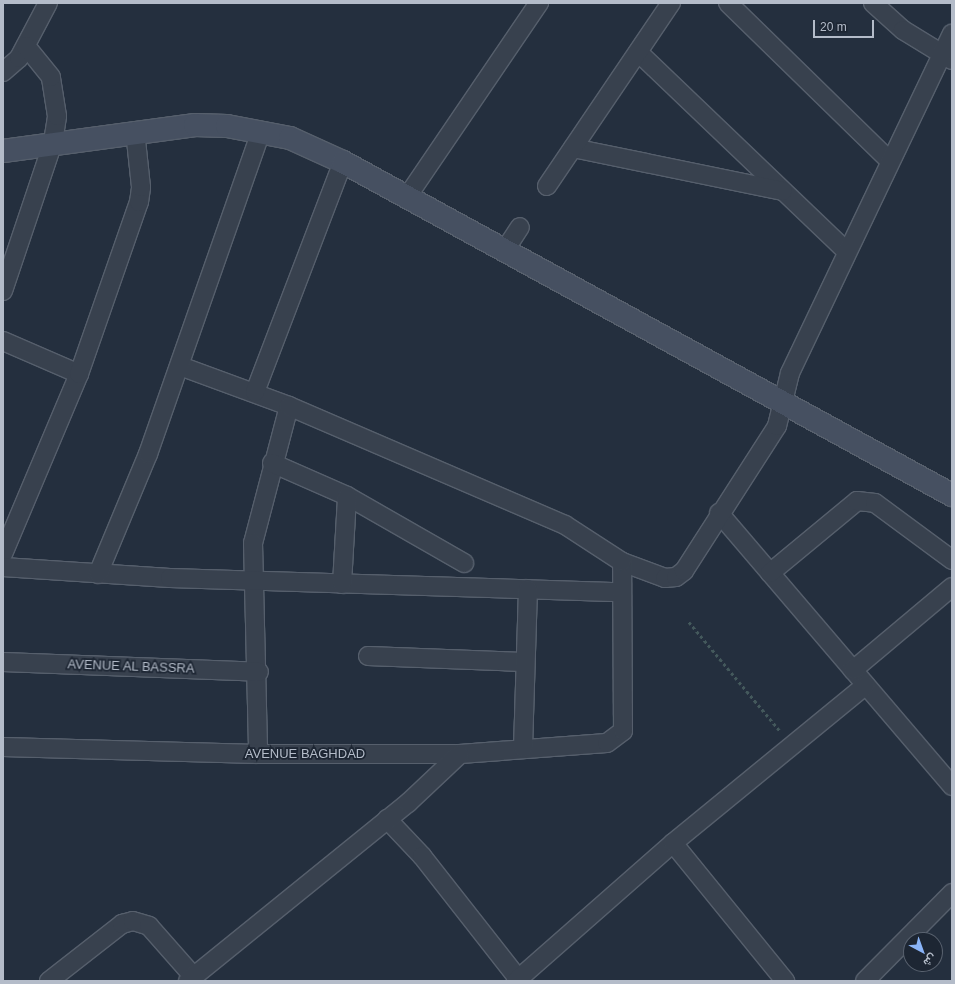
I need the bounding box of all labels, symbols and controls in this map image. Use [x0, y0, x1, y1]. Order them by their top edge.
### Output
scale bar [815, 12, 876, 38]
text: 20 m [820, 20, 847, 34]
street label: AVENUE AL BASSRA [67, 657, 195, 677]
street label: AVENUE BAGHDAD [245, 746, 365, 762]
north arrow [903, 932, 943, 972]
text: ش [921, 951, 939, 969]

